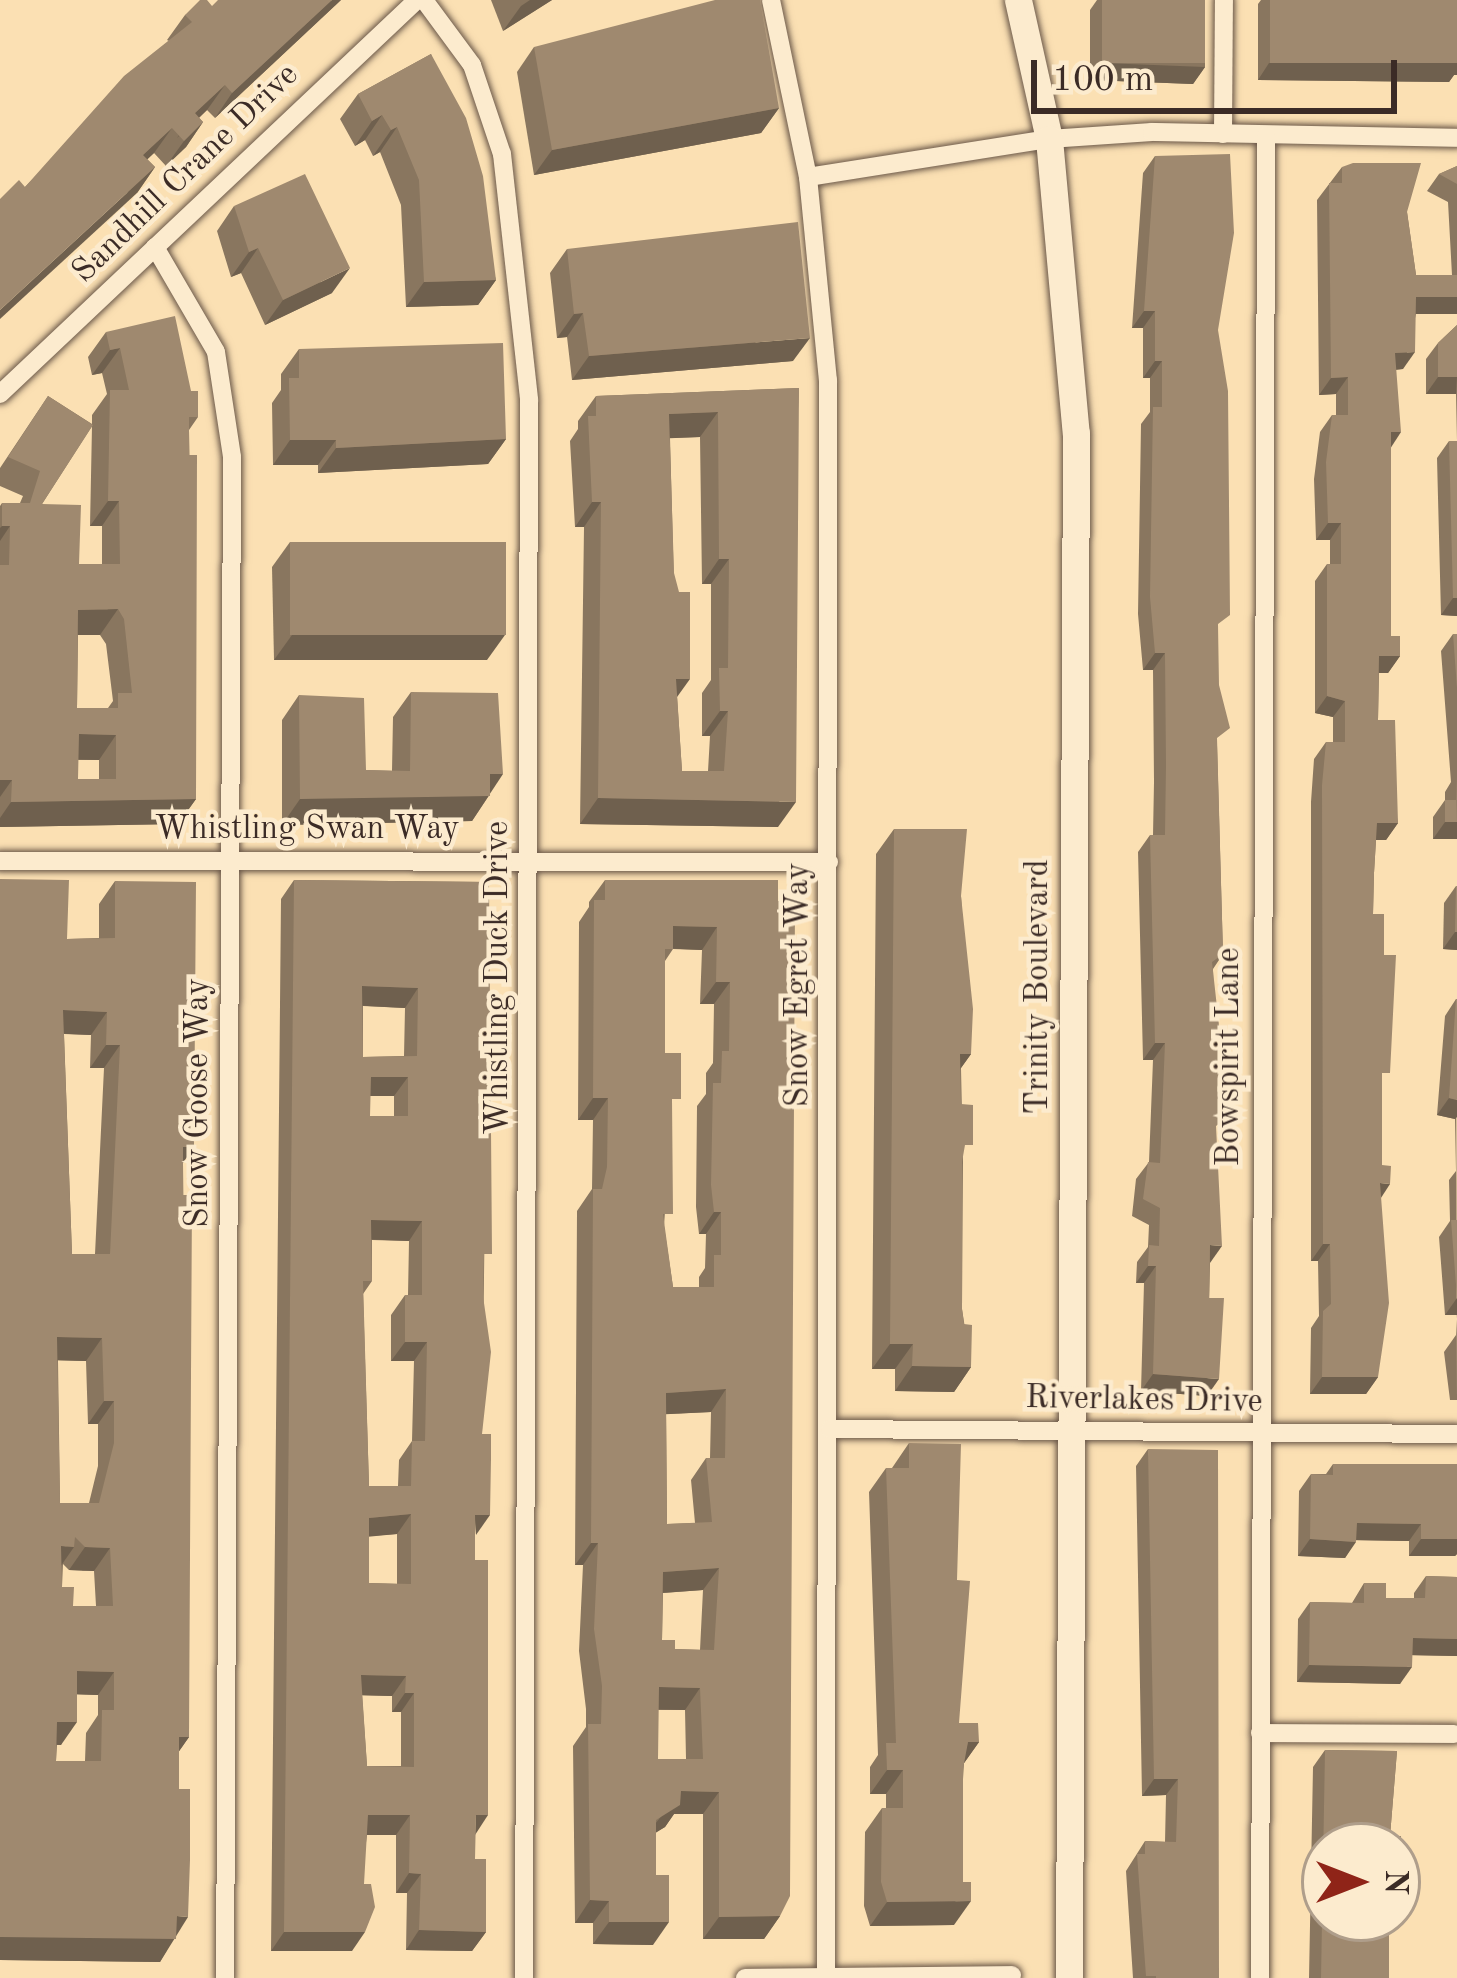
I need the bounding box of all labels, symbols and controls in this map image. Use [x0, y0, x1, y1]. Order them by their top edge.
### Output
scale bar [1037, 36, 1403, 110]
street label: Sandhill Crane Drive [65, 56, 307, 292]
text: 100 m [1052, 63, 1153, 99]
street label: Whistling Swan Way [155, 810, 459, 850]
street label: Whistling Duck Drive [479, 821, 519, 1135]
street label: Trinity Boulevard [1019, 859, 1059, 1115]
street label: Snow Egret Way [779, 863, 819, 1107]
street label: Bowspirit Lane [1210, 947, 1250, 1167]
street label: Snow Goose Way [179, 978, 219, 1228]
street label: Riverlakes Drive [1025, 1379, 1263, 1423]
north arrow [1301, 1822, 1421, 1942]
text: N [1378, 1869, 1411, 1895]

